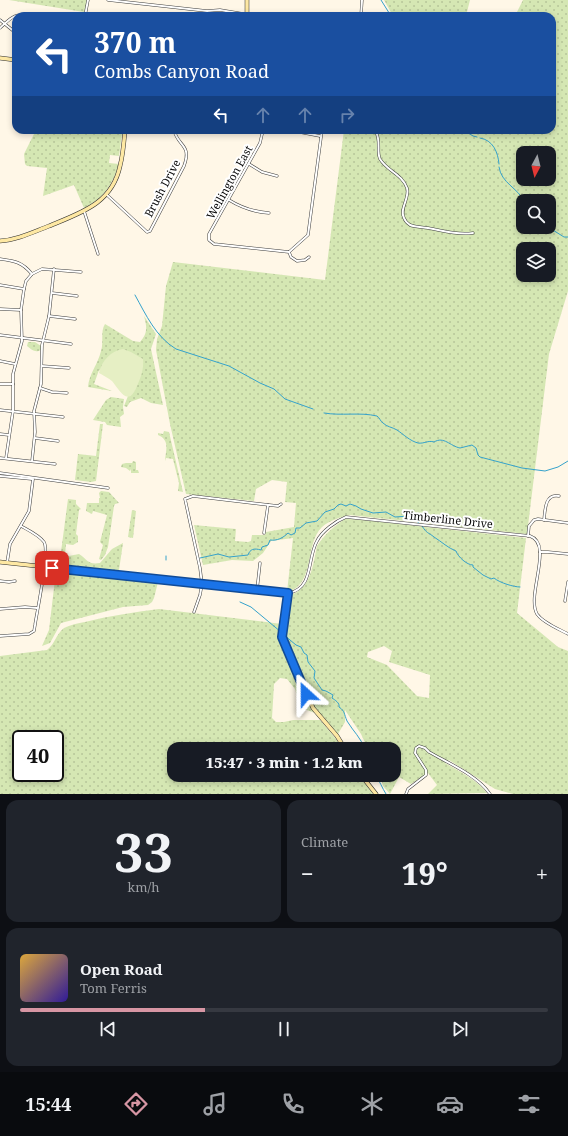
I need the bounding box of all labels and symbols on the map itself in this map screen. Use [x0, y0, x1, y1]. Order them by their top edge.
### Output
street label: Wellington East [203, 142, 256, 222]
north arrow [516, 146, 556, 186]
street label: Brush Drive [141, 157, 183, 219]
street label: Timberline Drive [402, 507, 494, 531]
pin [35, 551, 69, 585]
position arrow [285, 673, 327, 715]
speed limit sign: 40 [12, 730, 64, 782]

